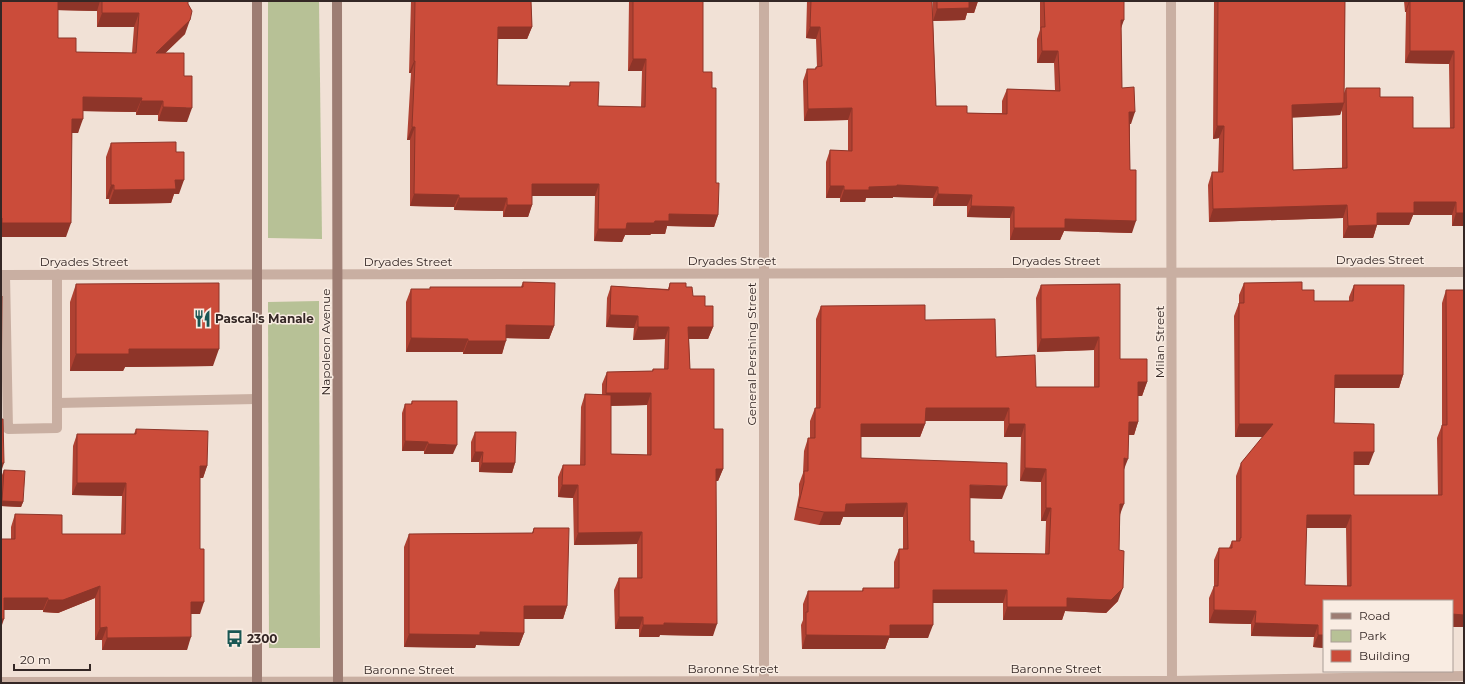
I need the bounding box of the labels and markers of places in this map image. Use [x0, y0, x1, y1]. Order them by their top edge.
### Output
restaurant icon: Pascal's Manale [192, 308, 212, 328]
place label: Pascal's Manale [215, 311, 314, 326]
bus stop icon: 2300 [224, 628, 244, 648]
place label: 2300 [247, 631, 277, 646]

